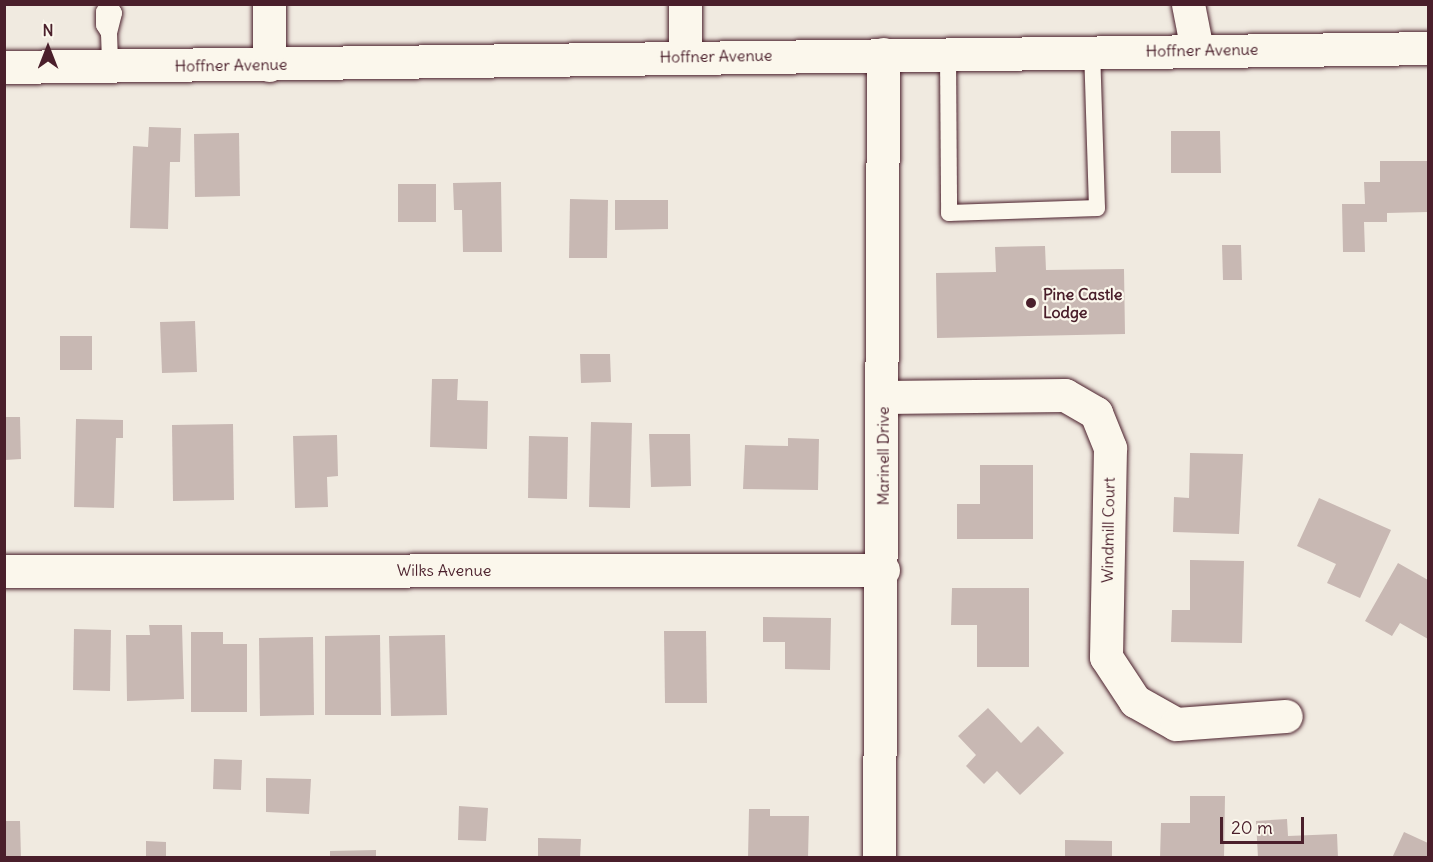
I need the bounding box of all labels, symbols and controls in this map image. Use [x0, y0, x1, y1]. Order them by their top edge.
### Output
north arrow [18, 18, 78, 78]
text: N [42, 20, 54, 40]
street label: Hoffner Avenue [1145, 39, 1259, 61]
street label: Hoffner Avenue [659, 45, 773, 67]
street label: Hoffner Avenue [174, 54, 288, 76]
place label: Pine Castle Lodge [1043, 284, 1122, 322]
marker: Pine Castle Lodge [1024, 296, 1038, 310]
street label: Marinell Drive [873, 407, 893, 505]
street label: Windmill Court [1097, 477, 1119, 583]
street label: Wilks Avenue [397, 560, 491, 580]
scale bar [1223, 805, 1307, 843]
text: 20 m [1231, 816, 1273, 839]

